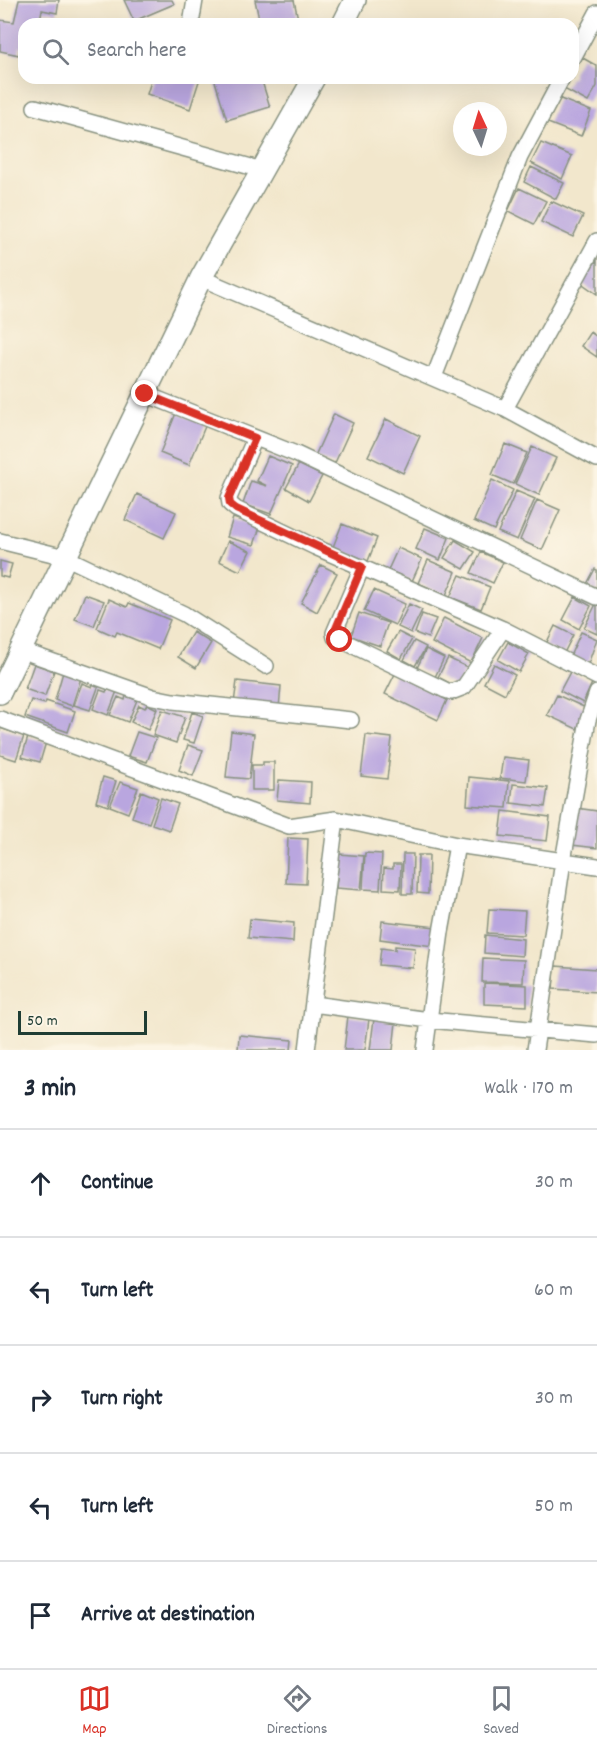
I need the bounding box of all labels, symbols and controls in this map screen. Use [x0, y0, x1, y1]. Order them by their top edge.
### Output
search box [18, 18, 579, 84]
icon: search [39, 35, 72, 68]
text: Search here [87, 36, 186, 67]
north arrow [453, 102, 507, 156]
route end [131, 380, 157, 406]
route start [326, 626, 352, 652]
scale bar [18, 1008, 147, 1036]
text: 50 m [27, 1010, 58, 1033]
text: 3 min [24, 1071, 76, 1108]
text: Walk · 170 m [484, 1075, 573, 1103]
icon: ahead [24, 1167, 57, 1200]
text: Continue [81, 1168, 153, 1199]
text: 30 m [535, 1169, 573, 1197]
icon: left [24, 1275, 57, 1308]
text: Turn left [81, 1276, 153, 1307]
text: 60 m [534, 1277, 573, 1305]
icon: right [24, 1383, 57, 1416]
text: Turn right [81, 1384, 163, 1415]
text: 30 m [535, 1385, 573, 1413]
icon: left [24, 1491, 57, 1524]
text: Turn left [81, 1492, 153, 1523]
text: 50 m [535, 1493, 573, 1521]
icon: arrive [24, 1599, 57, 1632]
text: Arrive at destination [81, 1600, 255, 1631]
tab: Map [78, 1682, 111, 1741]
tab: Directions [267, 1682, 327, 1741]
tab: Saved [483, 1682, 519, 1741]

